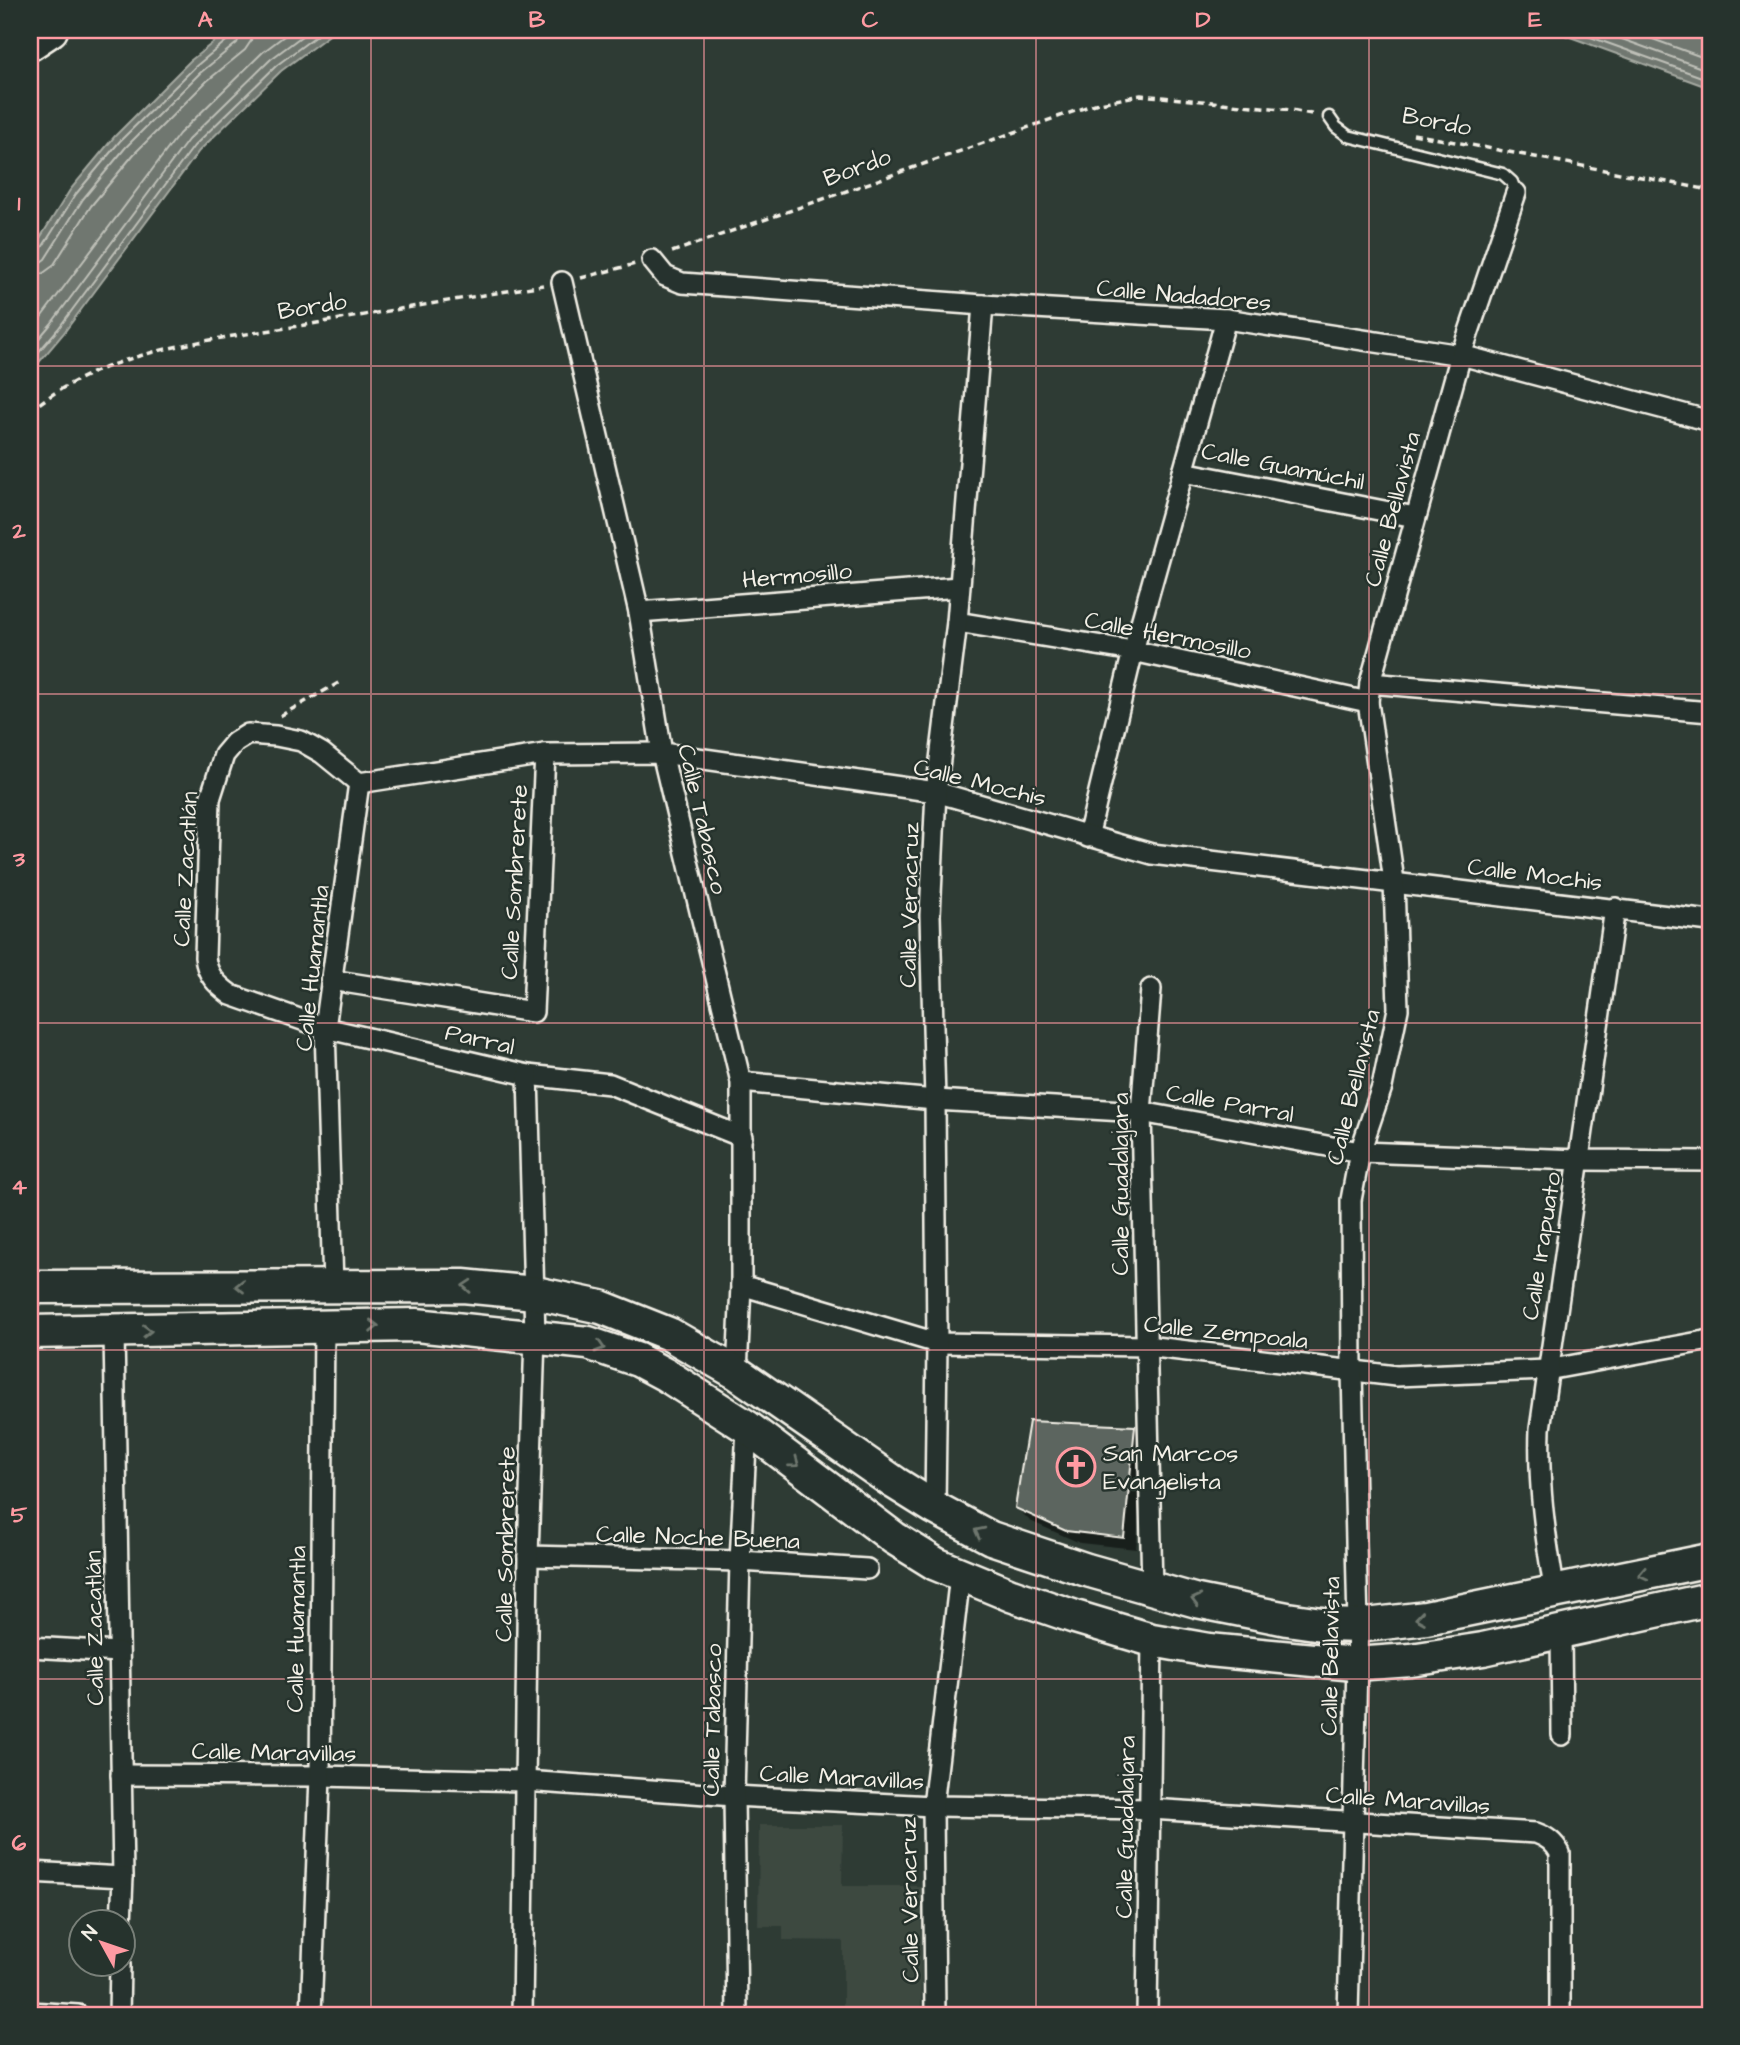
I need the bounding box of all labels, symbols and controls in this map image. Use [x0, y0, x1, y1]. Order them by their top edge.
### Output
text: A [198, 4, 213, 36]
text: B [529, 4, 546, 36]
text: C [862, 4, 879, 36]
text: D [1196, 4, 1211, 36]
text: E [1528, 4, 1542, 36]
street label: Bordo [1399, 99, 1475, 145]
street label: Bordo [819, 140, 896, 196]
text: 1 [18, 187, 21, 219]
street label: Calle Nadadores [1095, 271, 1273, 321]
street label: Bordo [275, 285, 350, 329]
street label: Calle Bellavista [1356, 428, 1430, 591]
street label: Calle Guamúchil [1198, 434, 1367, 499]
text: 2 [11, 515, 26, 547]
street label: Hermosillo [741, 554, 854, 598]
street label: Calle Hermosillo [1082, 603, 1254, 669]
street label: Calle Tabasco [668, 741, 736, 898]
street label: Calle Mochis [910, 750, 1050, 816]
street label: Calle Sombrerete [493, 783, 537, 981]
street label: Calle Zacatlán [165, 791, 207, 948]
street label: Calle Veracruz [892, 822, 928, 988]
text: 3 [12, 843, 25, 875]
street label: Calle Mochis [1466, 850, 1604, 900]
street label: Calle Huamantla [287, 883, 339, 1053]
street label: Calle Bellavista [1318, 1006, 1390, 1169]
street label: Parral [442, 1016, 518, 1064]
street label: Calle Parral [1163, 1076, 1296, 1132]
street label: Calle Guadalajara [1104, 1093, 1138, 1275]
street label: Calle Irapuato [1514, 1169, 1571, 1323]
text: 4 [11, 1171, 27, 1203]
one-way arrow [234, 1278, 244, 1294]
one-way arrow [461, 1279, 472, 1294]
street label: Calle Zempoala [1142, 1307, 1310, 1359]
one-way arrow [370, 1318, 380, 1334]
one-way arrow [142, 1324, 153, 1339]
one-way arrow [594, 1338, 606, 1353]
place label: San Marcos Evangelista [1103, 1437, 1238, 1500]
street label: Calle Sombrerete [487, 1446, 525, 1642]
church icon: San Marcos Evangelista [1055, 1446, 1097, 1488]
one-way arrow [787, 1454, 800, 1467]
text: 5 [11, 1499, 28, 1531]
street label: Calle Noche Buena [595, 1517, 800, 1559]
one-way arrow [974, 1526, 986, 1540]
street label: Calle Huamantla [279, 1545, 315, 1713]
street label: Calle Zacatlán [77, 1550, 113, 1706]
one-way arrow [1637, 1566, 1649, 1581]
street label: Calle Bellavista [1313, 1576, 1349, 1736]
one-way arrow [1190, 1594, 1202, 1608]
one-way arrow [1414, 1611, 1426, 1626]
street label: Calle Tabasco [695, 1643, 731, 1797]
street label: Calle Maravillas [191, 1735, 357, 1771]
street label: Calle Guadalajara [1107, 1735, 1145, 1919]
street label: Calle Maravillas [759, 1757, 925, 1799]
street label: Calle Maravillas [1325, 1778, 1491, 1824]
street label: Calle Veracruz [892, 1817, 928, 1983]
text: 6 [12, 1827, 27, 1859]
north arrow [66, 1909, 136, 1979]
text: N [76, 1920, 104, 1946]

